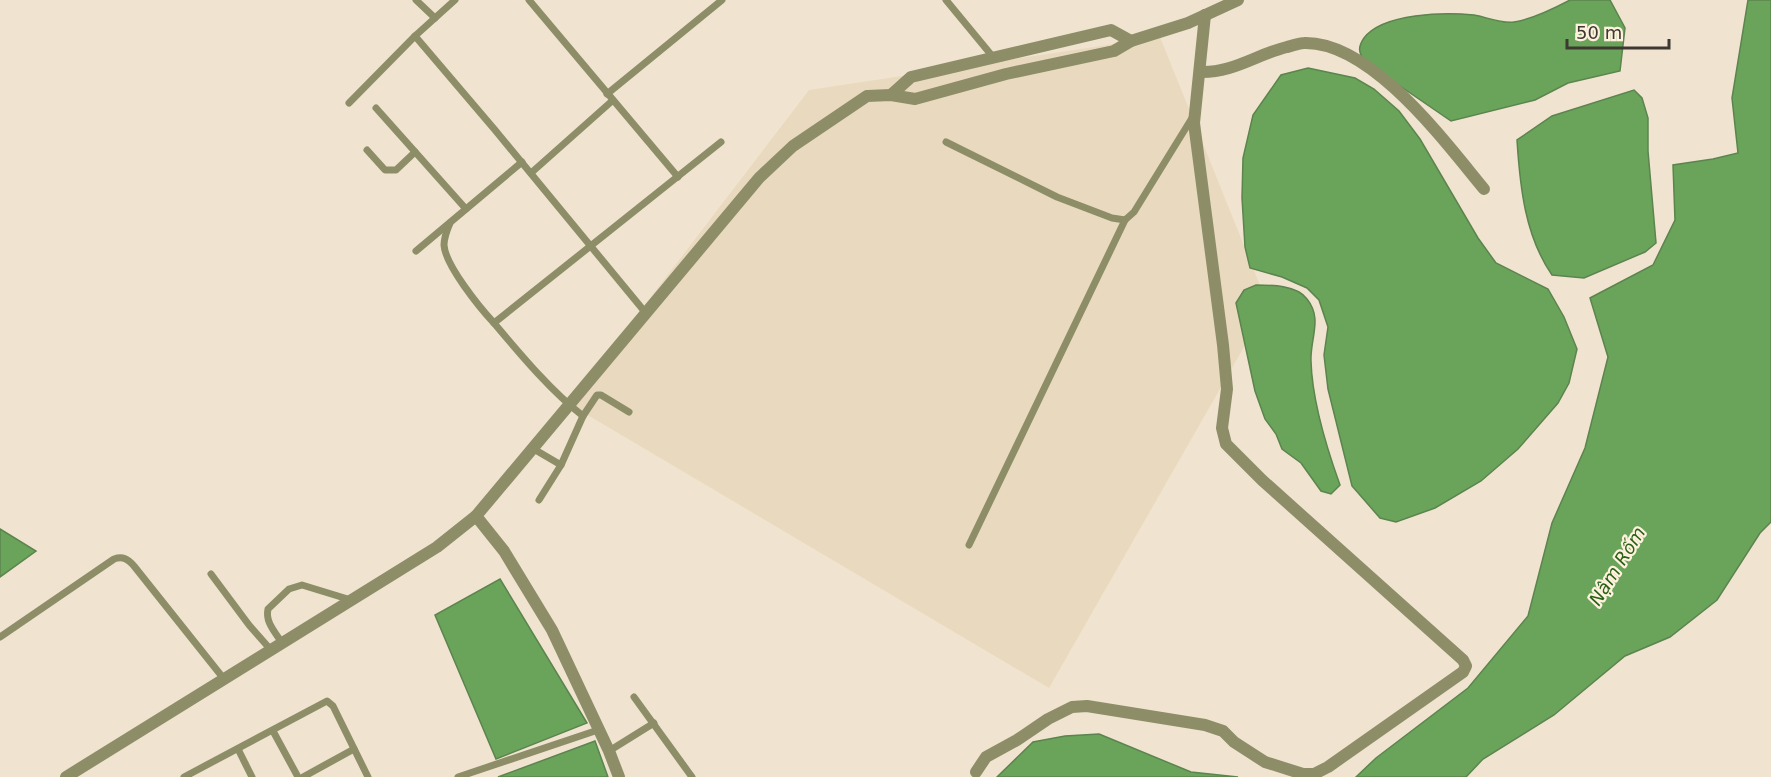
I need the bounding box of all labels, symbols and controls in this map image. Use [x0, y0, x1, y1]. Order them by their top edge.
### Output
scale bar [1567, 12, 1669, 50]
text: 50 m [1576, 22, 1622, 43]
water label: Nậm Rốm [1585, 523, 1649, 609]

